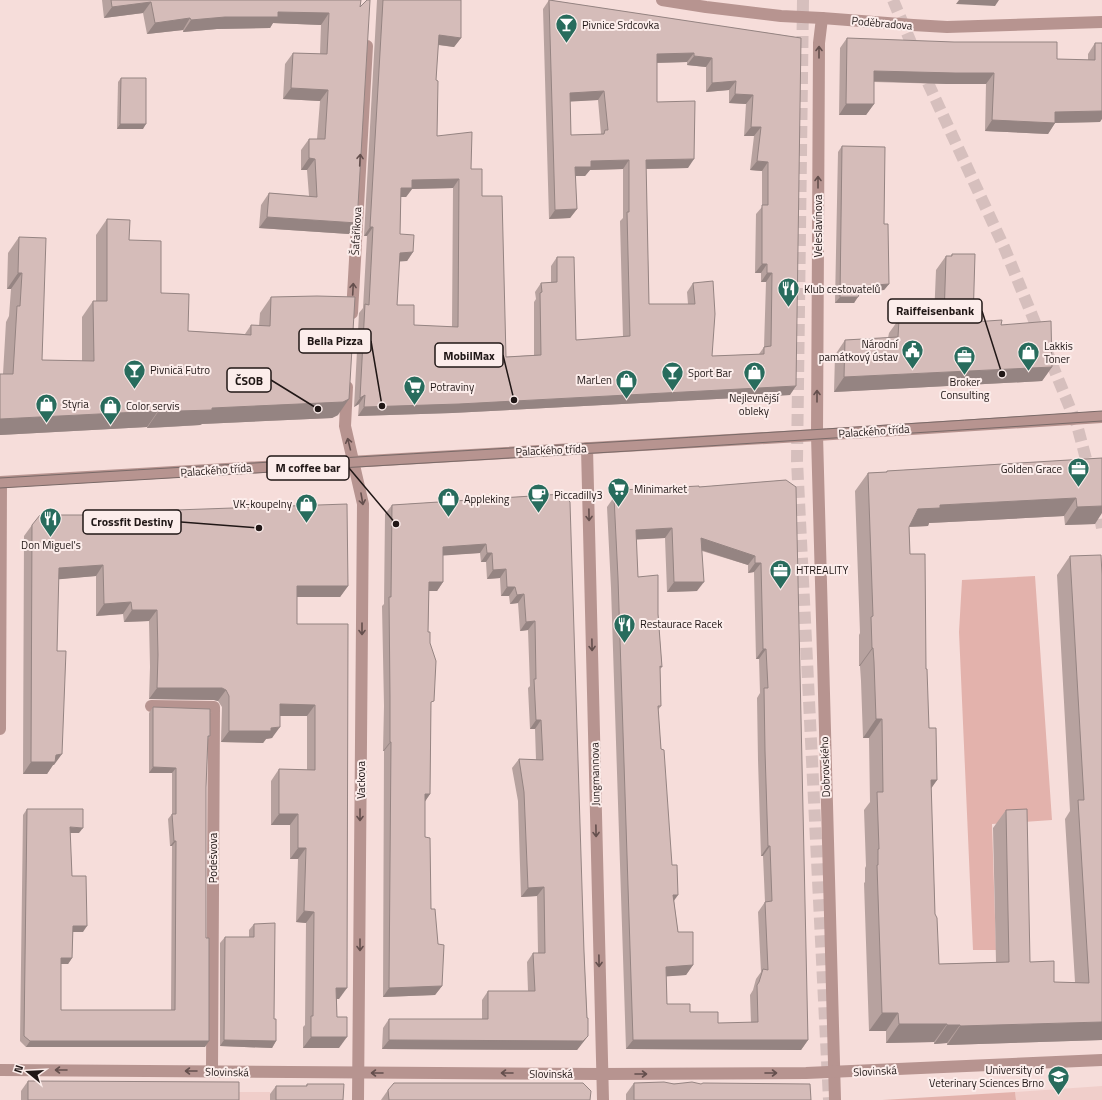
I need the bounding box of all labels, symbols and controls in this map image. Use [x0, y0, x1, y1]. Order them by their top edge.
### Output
bar icon: Pivnice Srdcovka [553, 12, 579, 45]
street label: Poděbradova [851, 12, 914, 34]
place label: Pivnice Srdcovka [582, 17, 660, 33]
one-way arrow [815, 46, 823, 59]
one-way arrow [357, 154, 364, 167]
one-way arrow [814, 176, 822, 189]
street label: Veleslavínova [810, 194, 826, 257]
street label: Šafaříkova [347, 206, 365, 256]
restaurant icon: Klub cestovatelů [775, 276, 801, 309]
place label: Klub cestovatelů [804, 281, 880, 297]
one-way arrow [349, 283, 357, 296]
callout: Raiffeisenbank [888, 299, 982, 323]
text: Raiffeisenbank [896, 301, 975, 320]
callout: Bella Pizza [299, 329, 371, 353]
text: Bella Pizza [307, 331, 363, 350]
place label: Národní památkový ústav [819, 336, 900, 365]
public building icon: Národní památkový ústav [900, 337, 926, 370]
place label: Lakkis Toner [1044, 338, 1073, 367]
shop icon: Lakkis Toner [1015, 339, 1041, 372]
callout: MobilMax [435, 343, 503, 367]
office icon: Broker Consulting [952, 343, 978, 376]
text: MobilMax [443, 346, 495, 365]
bar icon: Pivnicä Futro [122, 357, 148, 390]
shop icon: Nejlevnější obleky [741, 359, 767, 392]
bar icon: Sport Bar [659, 360, 685, 393]
place label: Pivnicä Futro [150, 362, 210, 378]
place label: Sport Bar [688, 365, 732, 381]
shop icon: MarLen [614, 367, 640, 400]
callout: ČSOB [227, 368, 271, 392]
text: ČSOB [235, 371, 263, 390]
place label: MarLen [577, 372, 612, 388]
supermarket icon: Potraviny [402, 374, 428, 407]
place label: Broker Consulting [941, 374, 990, 403]
place label: Potraviny [430, 379, 475, 395]
place label: Nejlevnější obleky [729, 390, 781, 419]
one-way arrow [813, 390, 821, 403]
shop icon: Styria [33, 391, 59, 424]
shop icon: Color servis [97, 393, 123, 426]
place label: Styria [62, 396, 89, 412]
place label: Color servis [126, 398, 180, 414]
street label: Palackého třída [838, 421, 910, 441]
one-way arrow [345, 437, 353, 450]
street label: Palackého třída [515, 440, 587, 460]
callout: M coffee bar [267, 456, 349, 480]
office icon: Golden Grace [1065, 456, 1091, 489]
text: M coffee bar [275, 458, 341, 477]
street label: Palackého třída [180, 460, 252, 480]
place label: Golden Grace [1001, 461, 1062, 477]
supermarket icon: Minimarket [605, 476, 631, 509]
place label: Minimarket [634, 481, 687, 497]
cafe icon: Piccadilly3 [526, 482, 552, 515]
shop icon: Appleking [435, 486, 461, 519]
place label: Piccadilly3 [554, 487, 603, 503]
shop icon: VK-koupelny [294, 491, 320, 524]
place label: Appleking [464, 491, 510, 507]
one-way arrow [358, 493, 366, 506]
place label: VK-koupelny [233, 496, 293, 512]
restaurant icon: Don Miguel's [38, 506, 64, 539]
one-way arrow [585, 508, 593, 521]
callout: Crossfit Destiny [83, 510, 181, 534]
text: Crossfit Destiny [91, 512, 173, 531]
place label: Don Miguel's [21, 537, 81, 553]
office icon: HTREALITY [767, 557, 793, 590]
place label: HTREALITY [796, 562, 848, 578]
restaurant icon: Restaurace Racek [612, 611, 638, 644]
place label: Restaurace Racek [640, 616, 723, 632]
one-way arrow [358, 622, 366, 635]
one-way arrow [588, 638, 596, 651]
street label: Dobrovského [816, 736, 834, 798]
street label: Jungmannova [586, 742, 604, 806]
street label: Vackova [353, 761, 369, 799]
one-way arrow [357, 808, 364, 821]
one-way arrow [593, 824, 600, 837]
street label: Podešvova [205, 832, 221, 883]
one-way arrow [356, 938, 363, 951]
one-way arrow [596, 954, 603, 967]
north arrow [8, 1052, 48, 1092]
street label: Slovinská [853, 1062, 898, 1080]
place label: University of Veterinary Sciences Brno [929, 1062, 1044, 1091]
text: N [10, 1063, 27, 1075]
school or university icon: University of Veterinary Sciences Brno [1046, 1063, 1072, 1096]
street label: Slovinská [205, 1064, 249, 1080]
one-way arrow [55, 1066, 68, 1074]
street label: Slovinská [529, 1066, 573, 1082]
one-way arrow [185, 1067, 198, 1075]
one-way arrow [371, 1069, 384, 1077]
one-way arrow [501, 1069, 514, 1077]
one-way arrow [764, 1069, 777, 1077]
one-way arrow [634, 1070, 647, 1078]

